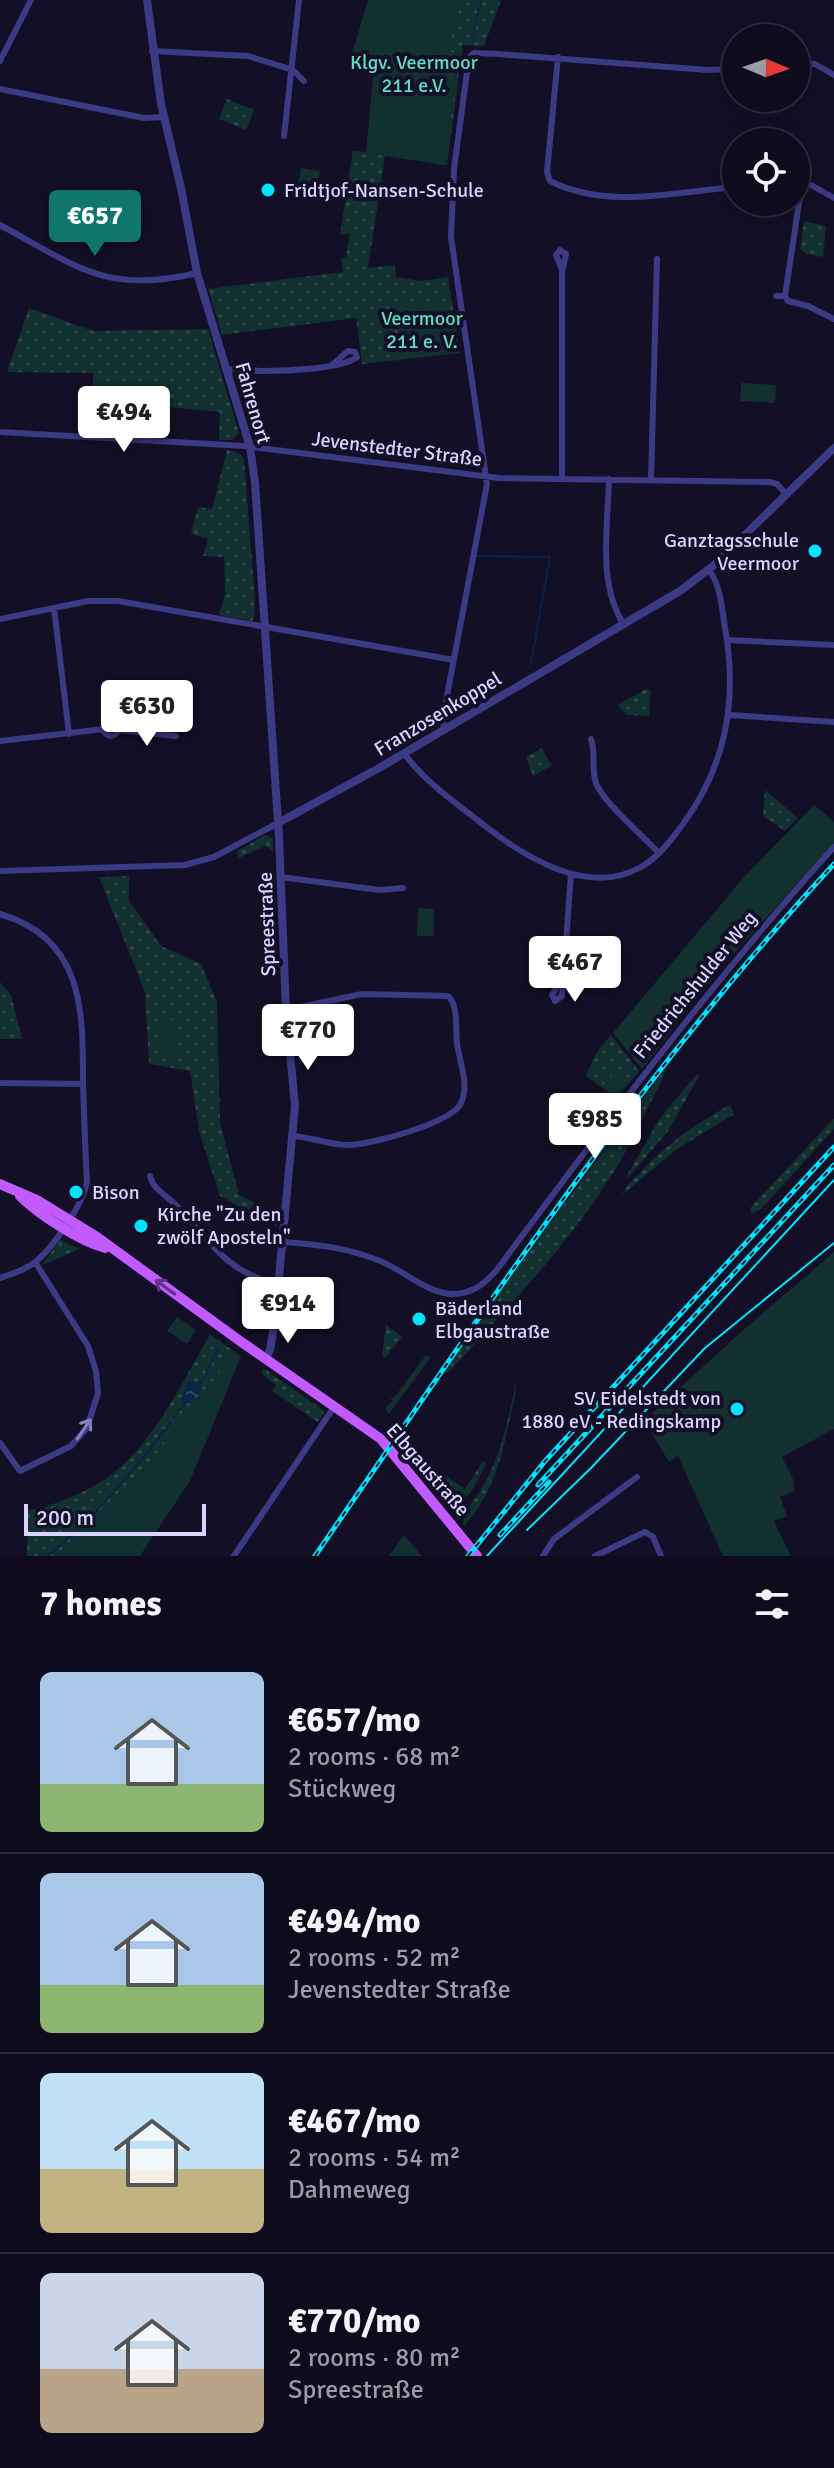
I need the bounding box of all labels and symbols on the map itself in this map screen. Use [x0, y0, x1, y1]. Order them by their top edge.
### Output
north arrow [722, 24, 810, 112]
park label: Klgv. Veermoor 211 e.V. [350, 50, 479, 98]
place label: Fridtjof-Nansen-Schule [284, 178, 484, 203]
marker: Fridtjof-Nansen-Schule [259, 181, 277, 199]
pin: €657 [48, 190, 142, 258]
park label: Veermoor 211 e. V. [381, 306, 464, 354]
street label: Fahrenort [229, 359, 277, 447]
pin: €494 [77, 386, 171, 454]
street label: Jevenstedter Straße [310, 426, 484, 472]
place label: Ganztagsschule Veermoor [664, 528, 800, 576]
marker: Ganztagsschule Veermoor [806, 542, 824, 560]
street label: Franzosenkoppel [370, 666, 506, 762]
pin: €630 [100, 680, 194, 748]
street label: Spreestraße [253, 871, 281, 977]
street label: Friedrichshulder Weg [628, 906, 762, 1064]
pin: €467 [528, 936, 622, 1004]
pin: €770 [261, 1004, 355, 1072]
pin: €985 [548, 1093, 642, 1161]
place label: Bison [92, 1180, 140, 1205]
marker: Bison [67, 1183, 85, 1201]
place label: Kirche "Zu den zwölf Aposteln" [157, 1202, 291, 1250]
marker: Kirche "Zu den zwölf Aposteln" [132, 1217, 150, 1235]
pin: €914 [241, 1277, 335, 1345]
one-way arrow [155, 1279, 176, 1296]
place label: Bäderland Elbgaustraße [435, 1296, 550, 1344]
marker: Bäderland Elbgaustraße [410, 1310, 428, 1328]
place label: SV Eidelstedt von 1880 eV - Redingskamp [521, 1386, 721, 1434]
marker: SV Eidelstedt von 1880 eV - Redingskamp [728, 1400, 746, 1418]
street label: Elbgaustraße [381, 1418, 475, 1522]
one-way arrow [75, 1419, 92, 1441]
scale bar [24, 1500, 206, 1536]

